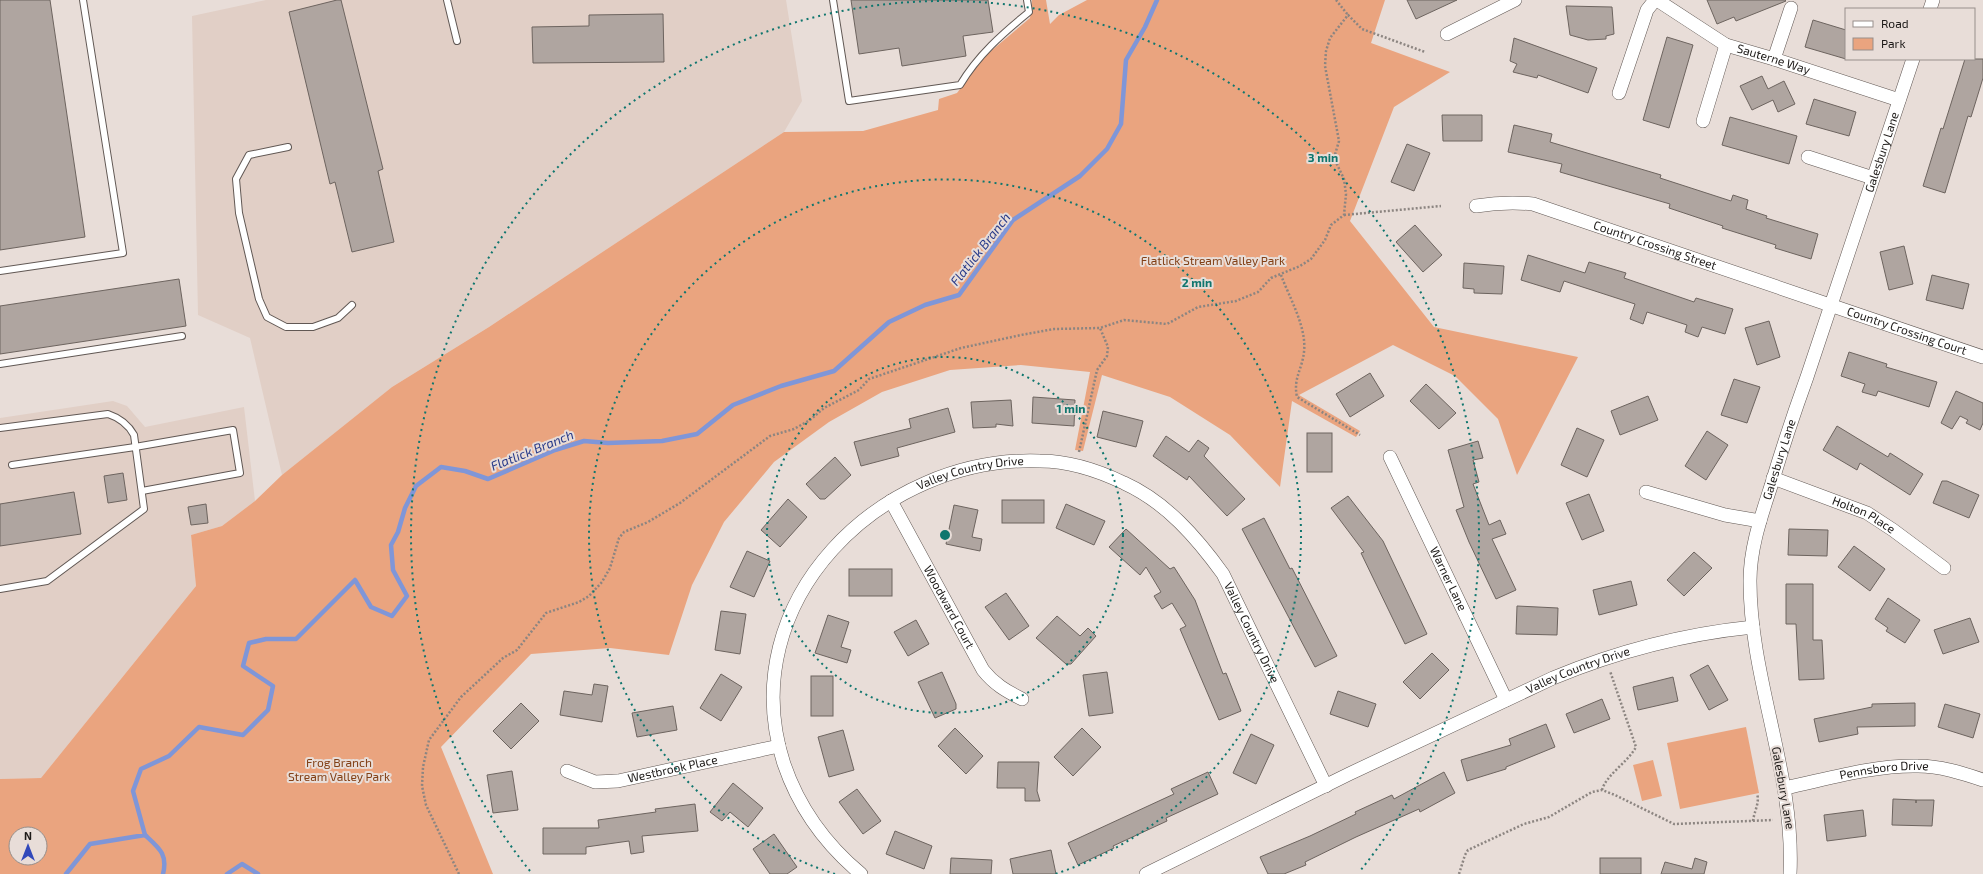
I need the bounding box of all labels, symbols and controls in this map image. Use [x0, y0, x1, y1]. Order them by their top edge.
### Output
legend [1845, 8, 1975, 60]
text: Road [1881, 16, 1909, 30]
text: Park [1881, 36, 1906, 50]
street label: Sauterne Way [1735, 41, 1813, 77]
street label: Galesbury Lane [1861, 110, 1901, 194]
text: 3 min [1308, 150, 1338, 164]
water label: Flatlick Branch [947, 209, 1013, 289]
street label: Country Crossing Street [1592, 217, 1719, 272]
park label: Flatlick Stream Valley Park [1141, 253, 1285, 267]
text: 2 min [1182, 275, 1212, 289]
street label: Country Crossing Court [1845, 303, 1969, 357]
text: 1 min [1057, 401, 1085, 415]
street label: Galesbury Lane [1759, 417, 1798, 501]
water label: Flatlick Branch [488, 426, 576, 474]
street label: Valley Country Drive [914, 453, 1024, 492]
street label: Holton Place [1830, 493, 1898, 536]
centre of rings [938, 528, 952, 542]
street label: Warner Lane [1428, 544, 1470, 613]
street label: Woodward Court [922, 563, 978, 651]
street label: Valley Country Drive [1222, 580, 1283, 685]
street label: Valley Country Drive [1524, 643, 1631, 696]
street label: Galesbury Lane [1770, 745, 1798, 830]
street label: Westbrook Place [626, 752, 719, 785]
park label: Frog Branch Stream Valley Park [288, 755, 390, 783]
street label: Pennsboro Drive [1838, 758, 1929, 781]
north arrow [8, 826, 48, 866]
text: N [24, 829, 32, 842]

